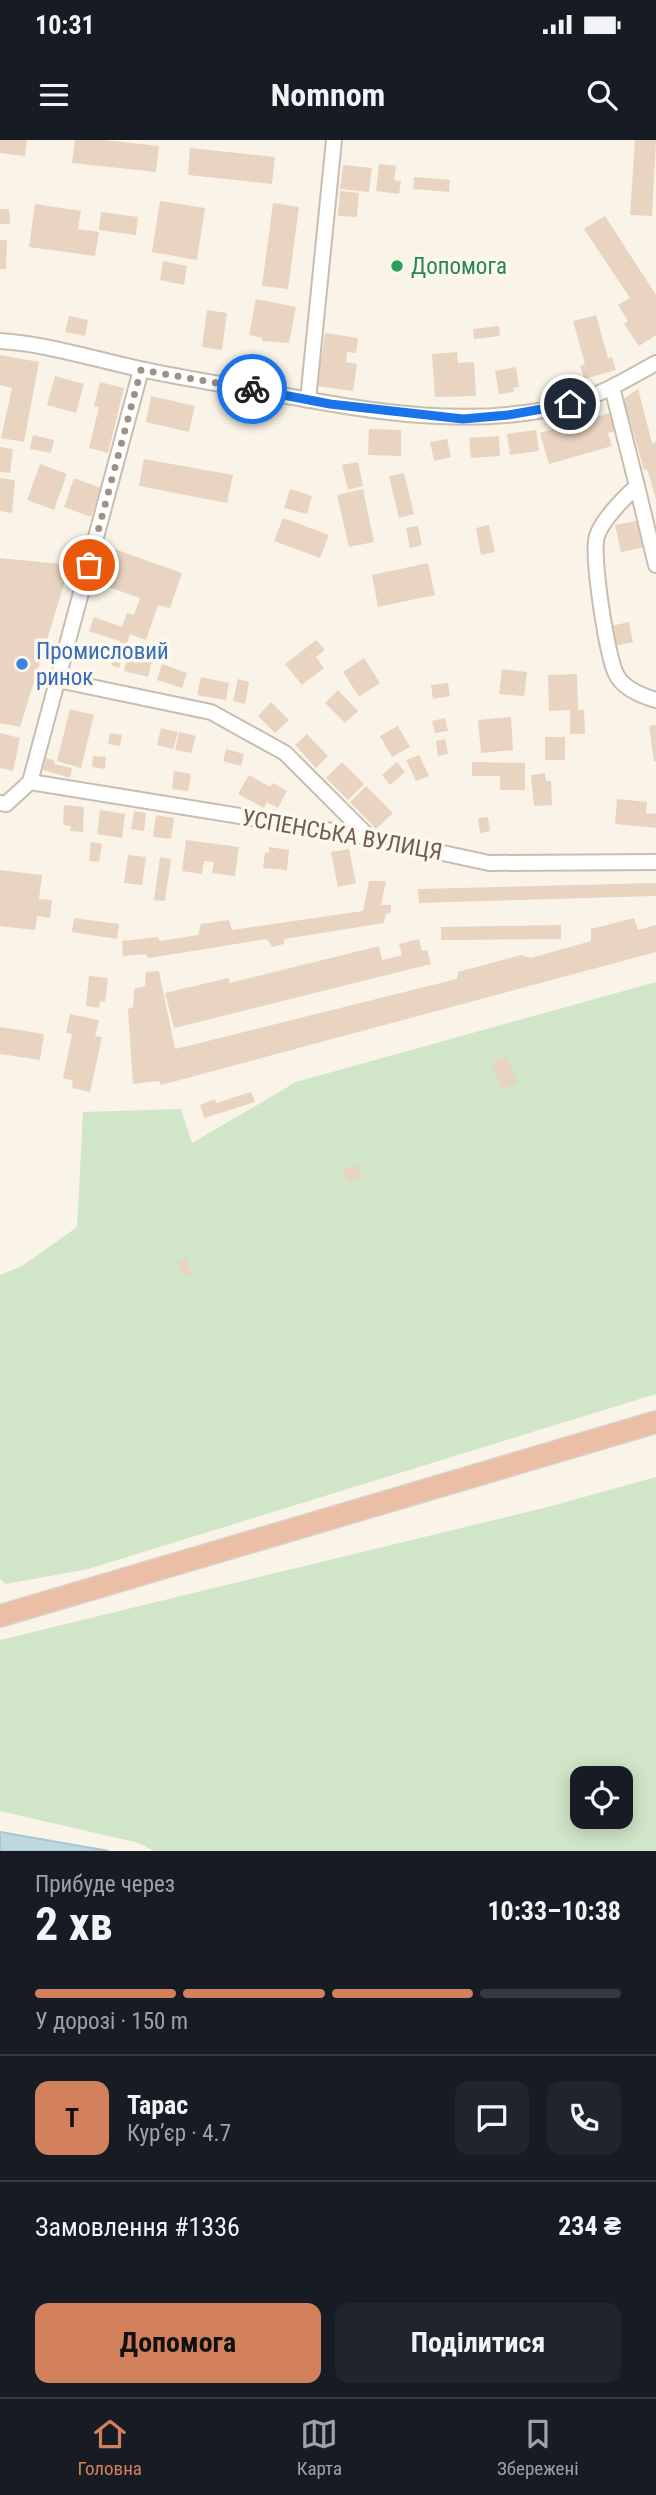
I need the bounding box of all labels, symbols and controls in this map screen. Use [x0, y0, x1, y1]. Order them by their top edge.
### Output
text: 10:31 [35, 10, 95, 40]
icon: menu [35, 76, 73, 114]
text: Nomnom [271, 76, 385, 114]
icon: search [583, 76, 621, 114]
place label: Допомога [411, 253, 507, 280]
marker: Допомога [389, 258, 405, 274]
courier [217, 354, 287, 424]
icon: bike [233, 370, 271, 408]
pin [540, 374, 600, 434]
icon: home [551, 385, 589, 423]
pin [59, 535, 119, 595]
icon: bag [70, 546, 108, 584]
place label: Промисловий ринок [36, 638, 169, 691]
marker: Промисловий ринок [14, 656, 30, 672]
street label: УСПЕНСЬКА ВУЛИЦЯ [240, 804, 444, 866]
map controls [570, 1766, 633, 1829]
button: locate [570, 1766, 633, 1829]
text: Прибуде через [35, 1871, 175, 1898]
text: 10:33–10:38 [487, 1896, 621, 1926]
text: 2 хв [35, 1897, 113, 1951]
text: У дорозі · 150 m [35, 2008, 188, 2035]
button: chat [455, 2081, 529, 2155]
button: phone [547, 2081, 621, 2155]
text: Тарас [127, 2090, 188, 2120]
text: Т [65, 2103, 79, 2133]
text: Кур’єр · 4.7 [127, 2120, 231, 2147]
text: 234 ₴ [558, 2211, 621, 2241]
text: Замовлення #1336 [35, 2212, 240, 2242]
button: Допомога [35, 2303, 321, 2383]
button: Поділитися [335, 2303, 621, 2383]
tab: Головна [77, 2415, 142, 2480]
tab: Карта [297, 2415, 342, 2480]
tab: Збережені [497, 2415, 579, 2480]

